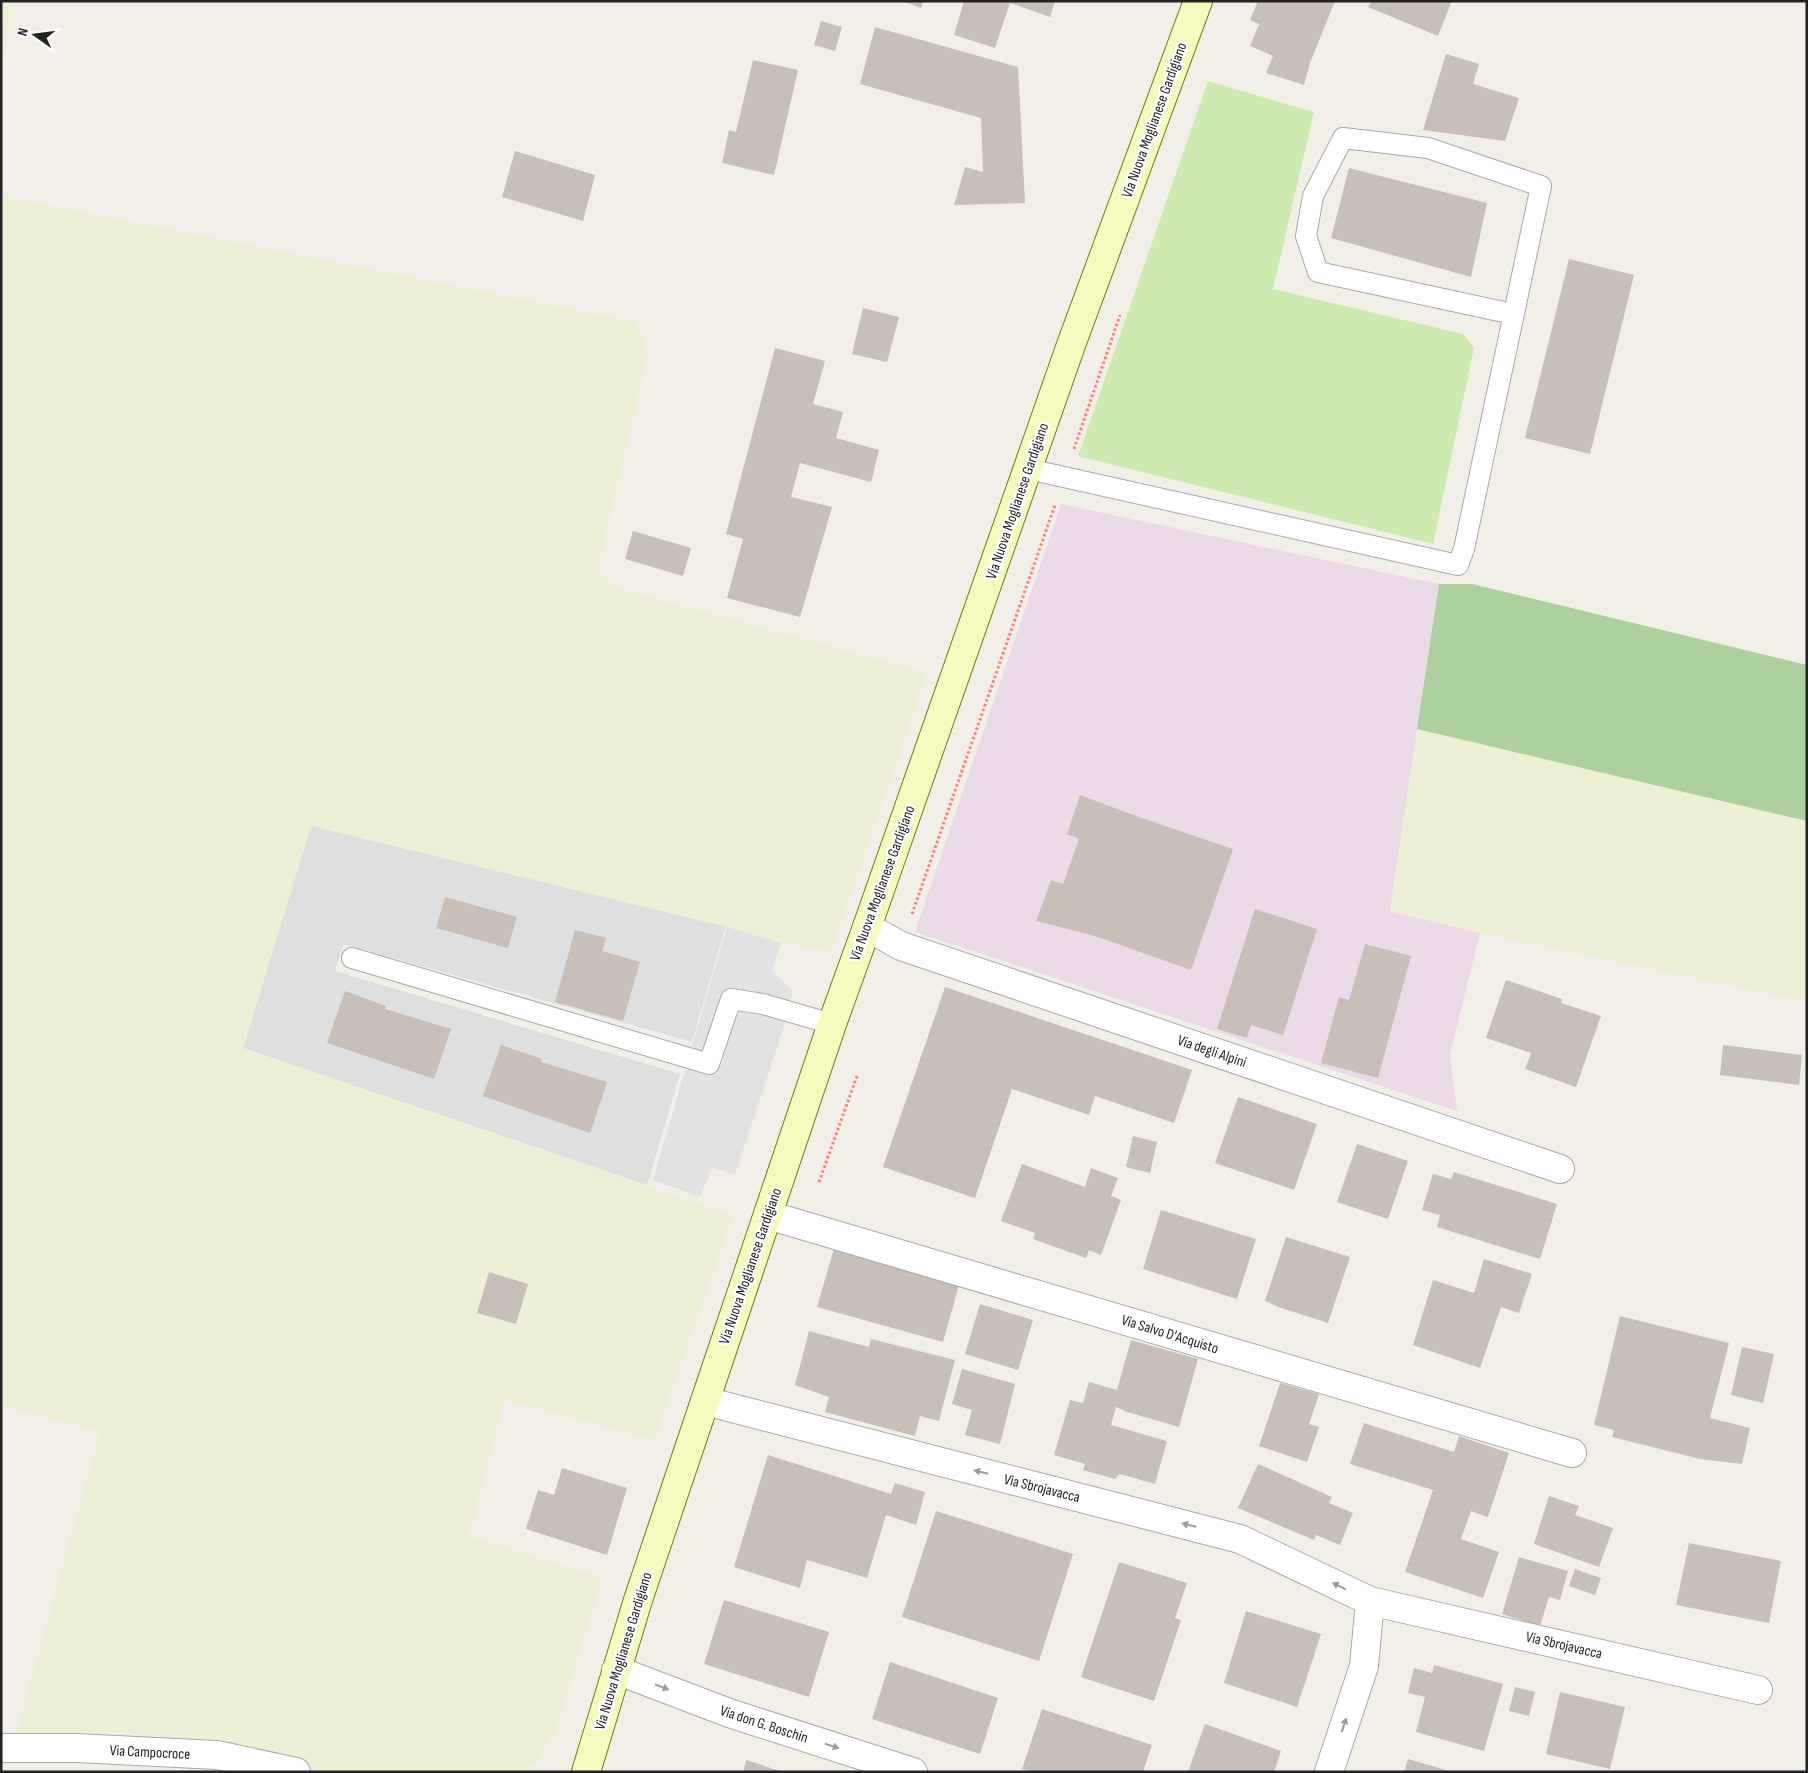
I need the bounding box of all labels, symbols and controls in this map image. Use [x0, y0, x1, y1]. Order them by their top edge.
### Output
north arrow [10, 10, 60, 60]
text: N [14, 26, 32, 38]
street label: Via Nuova Moglianese Gardigiano [1118, 40, 1191, 200]
street label: Via Nuova Moglianese Gardigiano [982, 421, 1053, 582]
street label: Via Nuova Moglianese Gardigiano [846, 803, 919, 963]
street label: Via degli Alpini [1175, 1031, 1249, 1072]
street label: Via Nuova Moglianese Gardigiano [715, 1186, 786, 1347]
street label: Via Salvo D'Acquisto [1119, 1311, 1221, 1358]
one-way arrow [973, 1468, 988, 1476]
street label: Via Sbrojavacca [1002, 1470, 1082, 1507]
one-way arrow [1182, 1521, 1197, 1529]
street label: Via Nuova Moglianese Gardigiano [590, 1570, 657, 1732]
one-way arrow [1332, 1582, 1346, 1590]
street label: Via Sbrojavacca [1524, 1627, 1604, 1664]
one-way arrow [655, 1683, 670, 1691]
street label: Via don G. Boschin [717, 1701, 810, 1748]
one-way arrow [1341, 1718, 1348, 1733]
street label: Via Campocroce [109, 1741, 191, 1764]
one-way arrow [825, 1742, 840, 1750]

